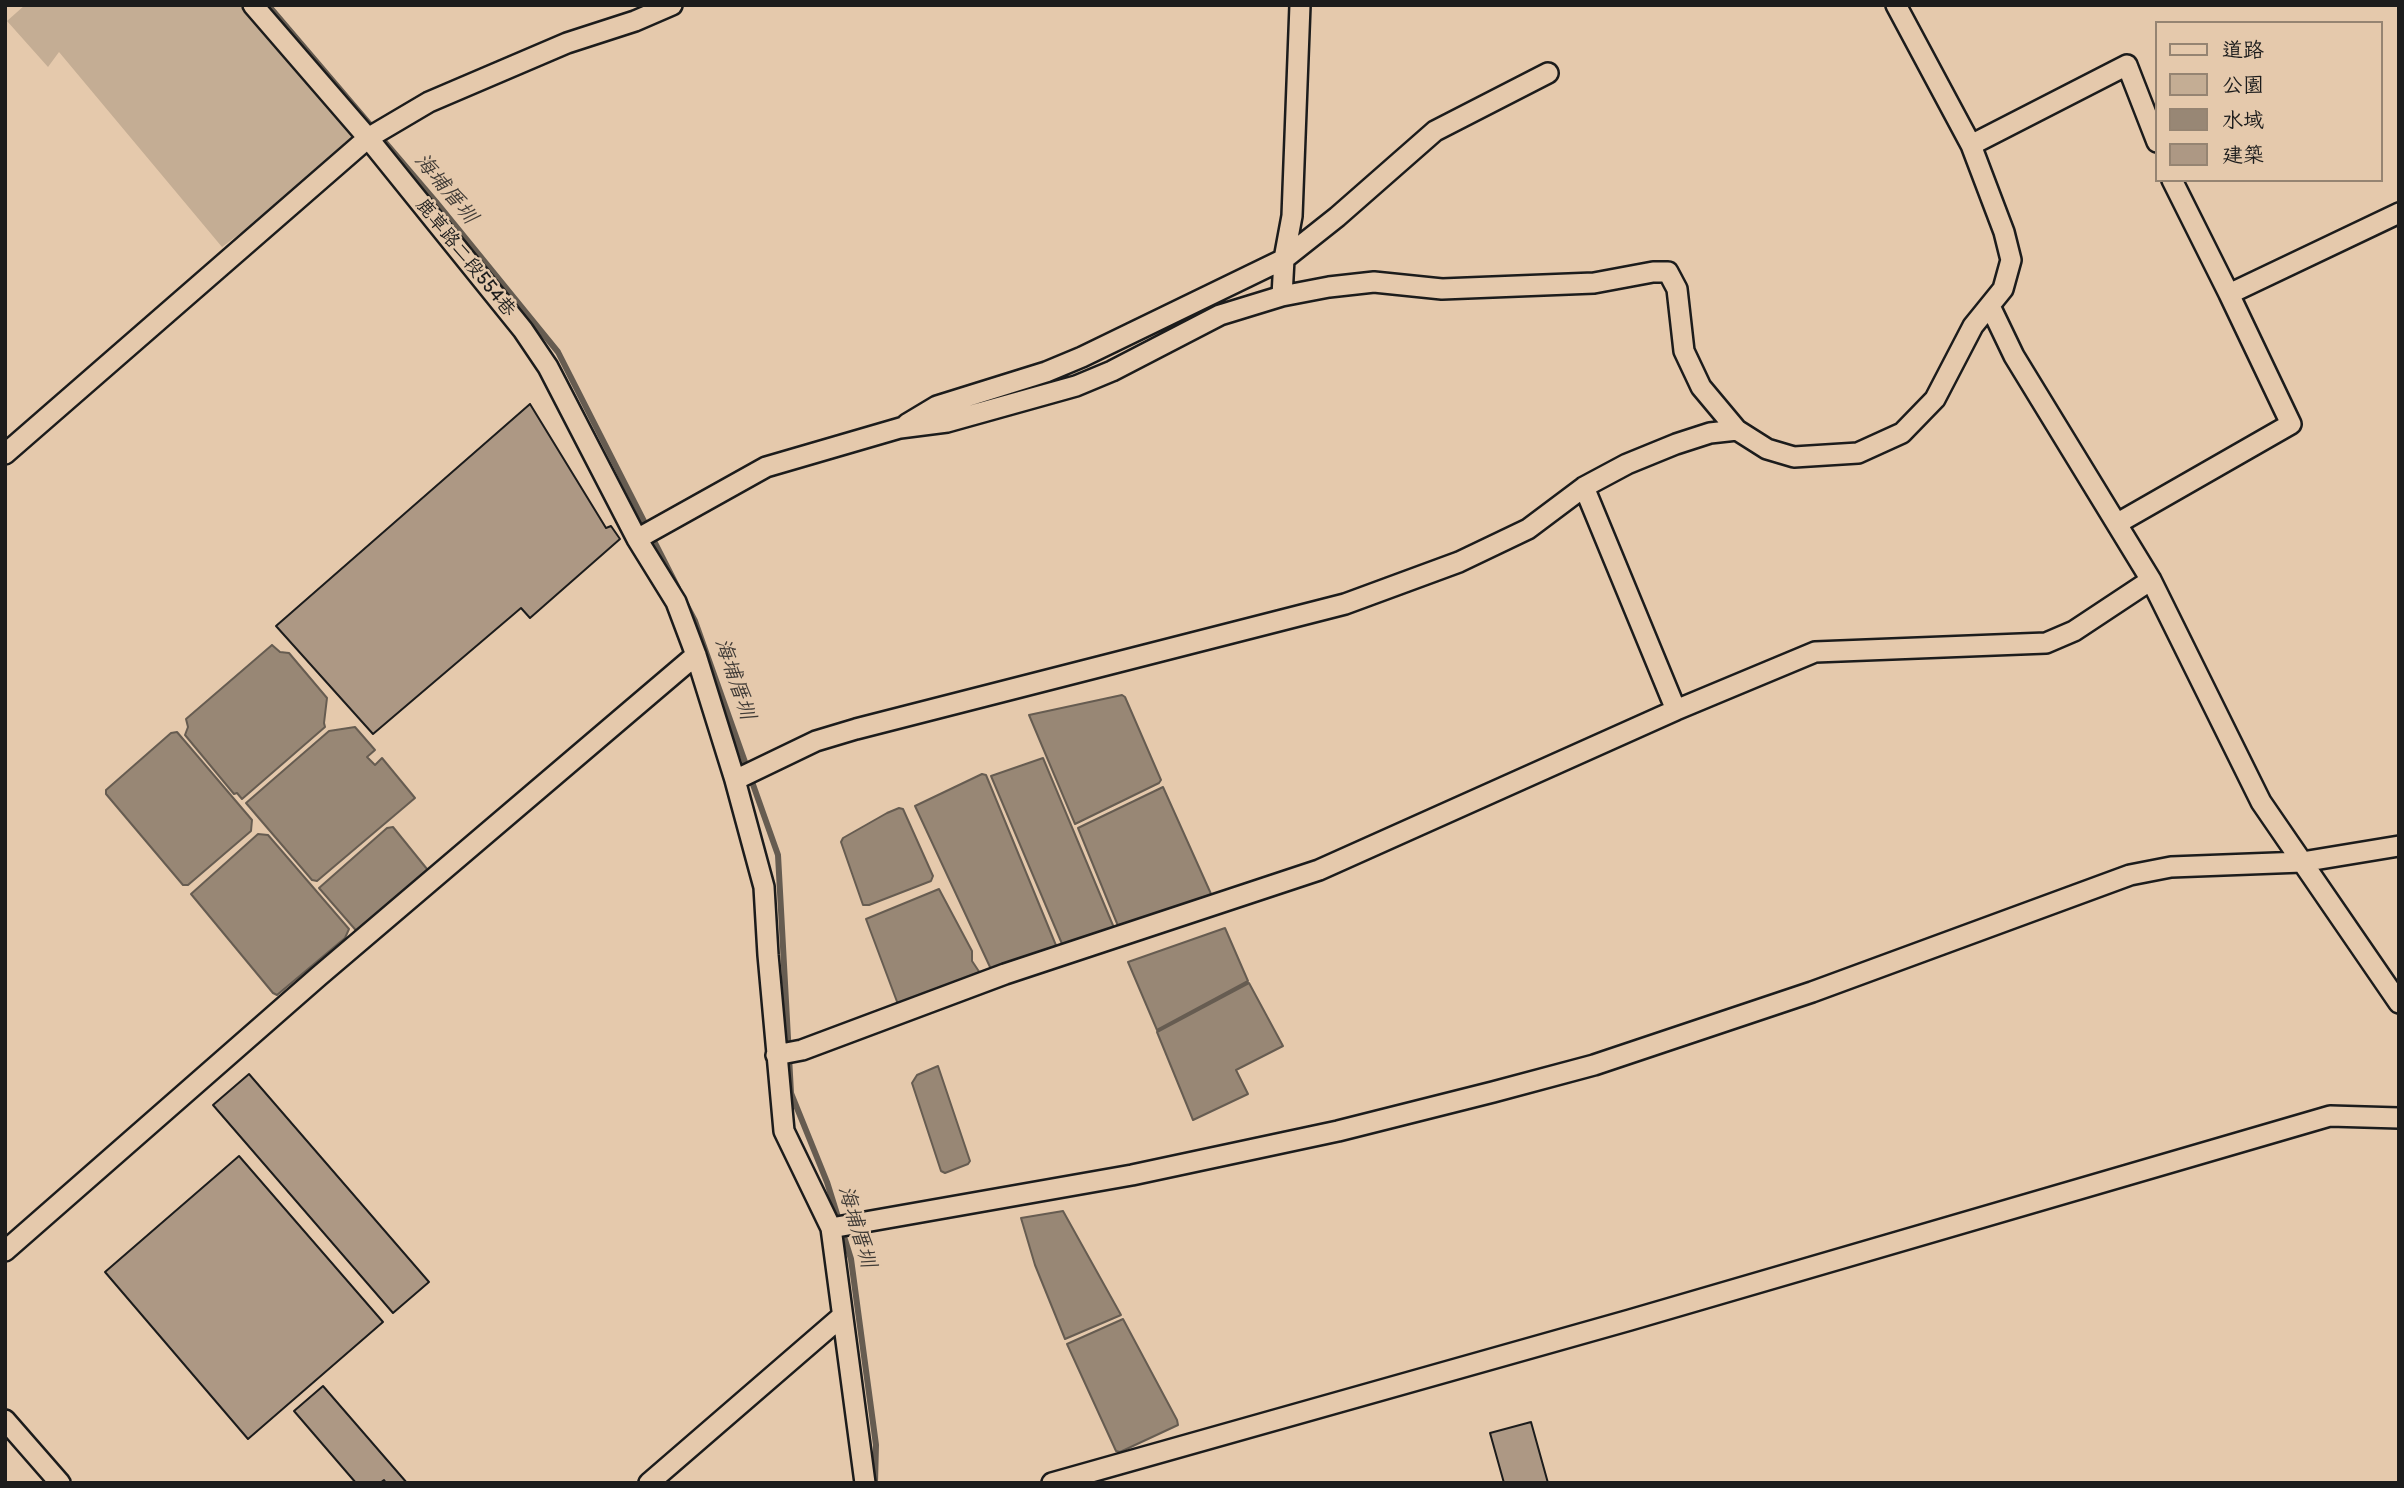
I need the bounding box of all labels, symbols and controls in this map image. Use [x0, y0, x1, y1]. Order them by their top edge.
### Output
legend [2156, 21, 2383, 182]
text: 道路 [2222, 37, 2264, 64]
text: 公園 [2222, 72, 2264, 99]
text: 水域 [2222, 107, 2264, 134]
text: 建築 [2222, 142, 2264, 169]
water label: 海埔厝圳 [408, 149, 482, 229]
street label: 鹿草路二段554巷 [410, 194, 520, 322]
water label: 海埔厝圳 [708, 635, 760, 723]
water label: 海埔厝圳 [832, 1183, 880, 1271]

